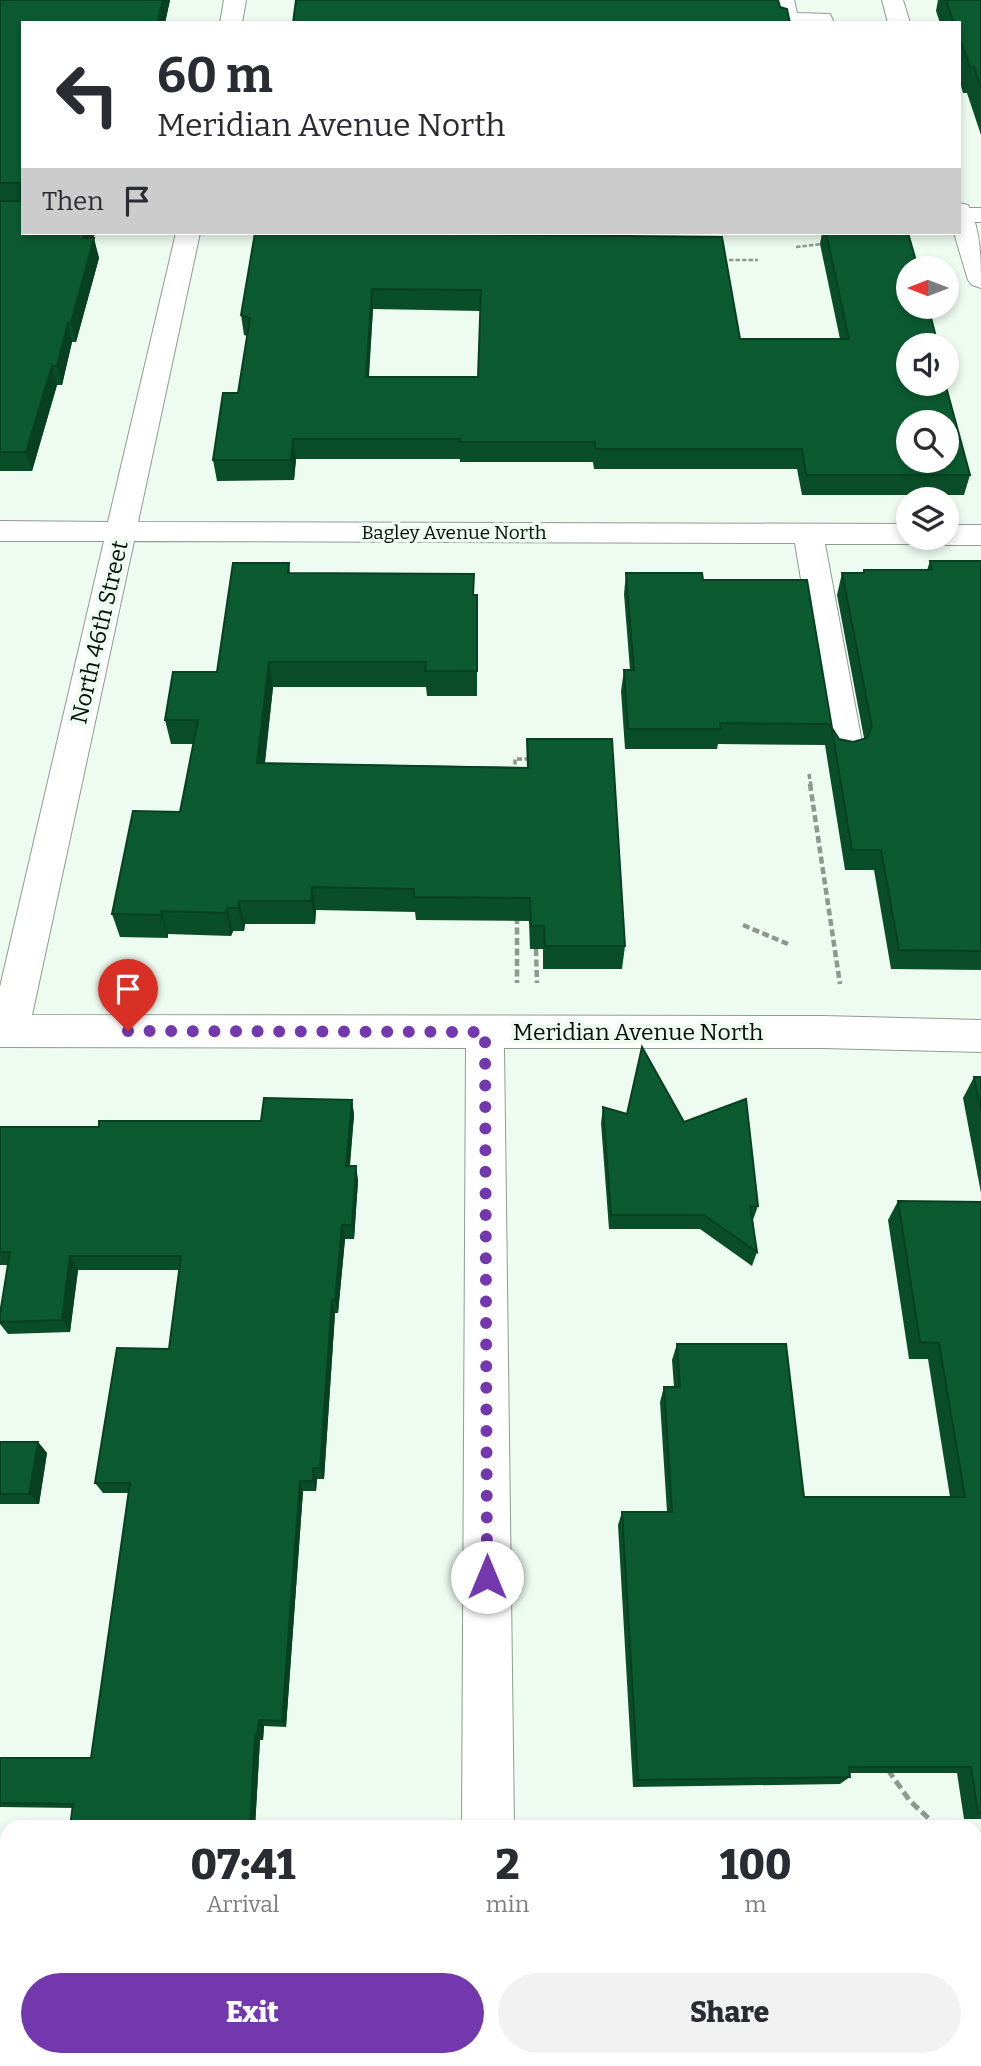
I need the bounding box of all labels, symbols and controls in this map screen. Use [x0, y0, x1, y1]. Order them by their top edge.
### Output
text: 60 m [157, 46, 273, 105]
icon: left [42, 49, 133, 140]
text: Meridian Avenue North [157, 106, 505, 144]
icon: arrive [118, 182, 156, 220]
text: Then [42, 186, 104, 217]
north arrow [896, 256, 959, 318]
map controls [896, 256, 959, 550]
button: sound [896, 333, 959, 396]
button: search [896, 410, 959, 473]
button: layers [896, 487, 959, 550]
street label: Bagley Avenue North [361, 521, 547, 544]
street label: North 46th Street [64, 538, 134, 726]
pin [98, 959, 158, 1031]
icon: arrive [109, 970, 147, 1008]
street label: Meridian Avenue North [513, 1018, 763, 1046]
position arrow [450, 1540, 524, 1614]
text: 07:41 [191, 1840, 295, 1890]
text: 2 [496, 1840, 520, 1890]
text: 100 [720, 1840, 791, 1890]
text: Arrival [206, 1890, 279, 1918]
text: min [486, 1890, 529, 1918]
text: m [745, 1890, 767, 1918]
button: Exit [21, 1973, 484, 2053]
button: Share [498, 1973, 961, 2053]

